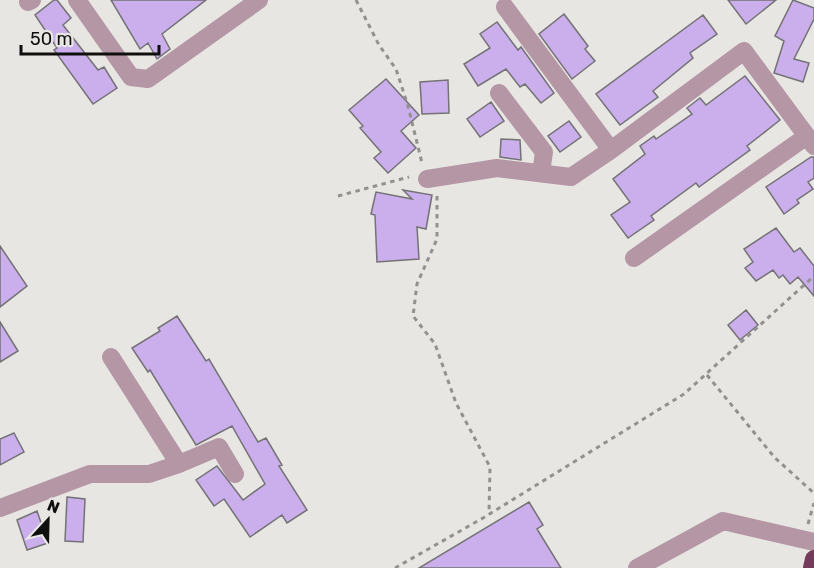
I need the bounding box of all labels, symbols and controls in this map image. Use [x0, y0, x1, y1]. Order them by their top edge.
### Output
scale bar [21, 18, 159, 56]
text: 50 m [30, 28, 73, 50]
north arrow [18, 490, 78, 550]
text: N [45, 496, 62, 518]

